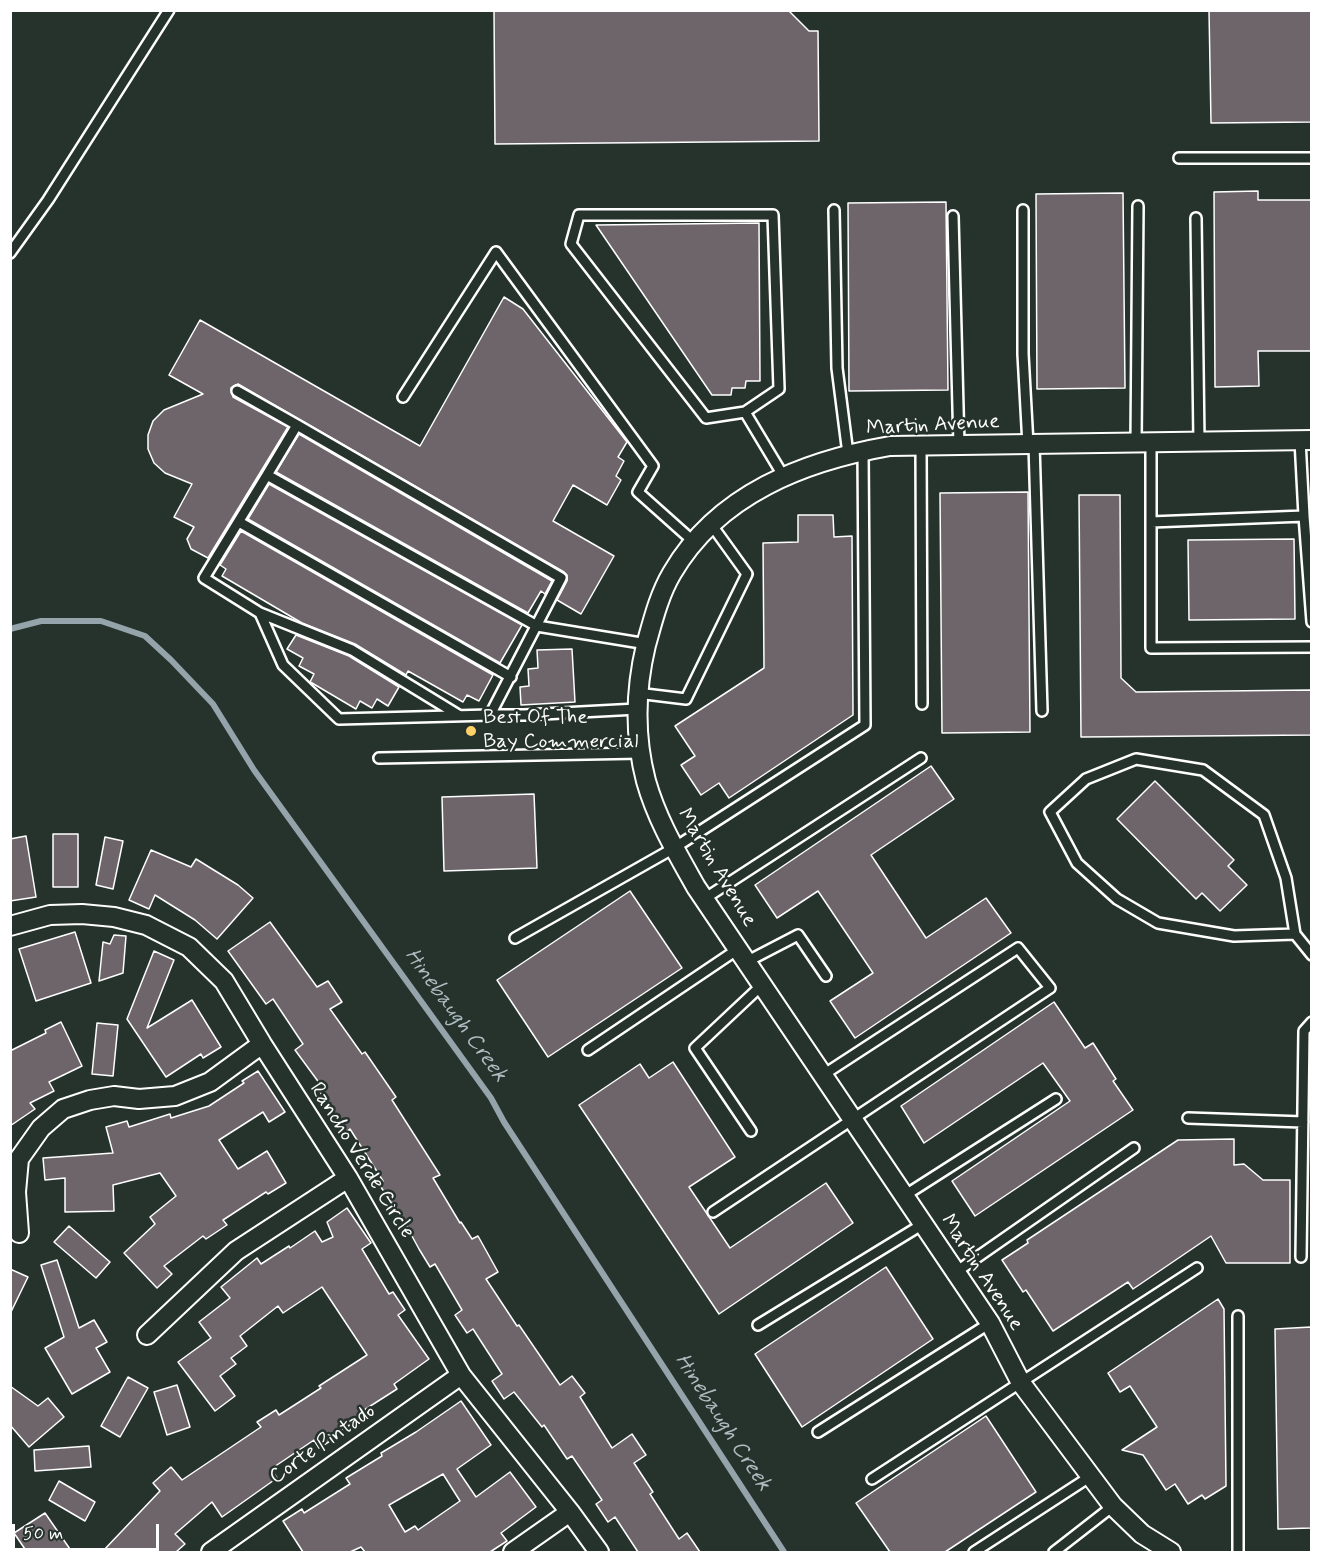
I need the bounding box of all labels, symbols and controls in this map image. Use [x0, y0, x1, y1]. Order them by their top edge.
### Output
street label: Martin Avenue [866, 410, 1000, 442]
place label: Best Of The Bay Commercial [483, 706, 638, 756]
marker: Best Of The Bay Commercial [464, 724, 478, 738]
street label: Martin Avenue [671, 804, 761, 932]
water label: Hinebaugh Creek [398, 944, 512, 1088]
street label: Rancho Verde Circle [303, 1078, 419, 1244]
street label: Martin Avenue [934, 1210, 1028, 1336]
water label: Hinebaugh Creek [668, 1349, 776, 1497]
street label: Corte Pintado [265, 1399, 381, 1491]
scale bar [15, 1512, 162, 1550]
text: 50 m [23, 1522, 63, 1546]

